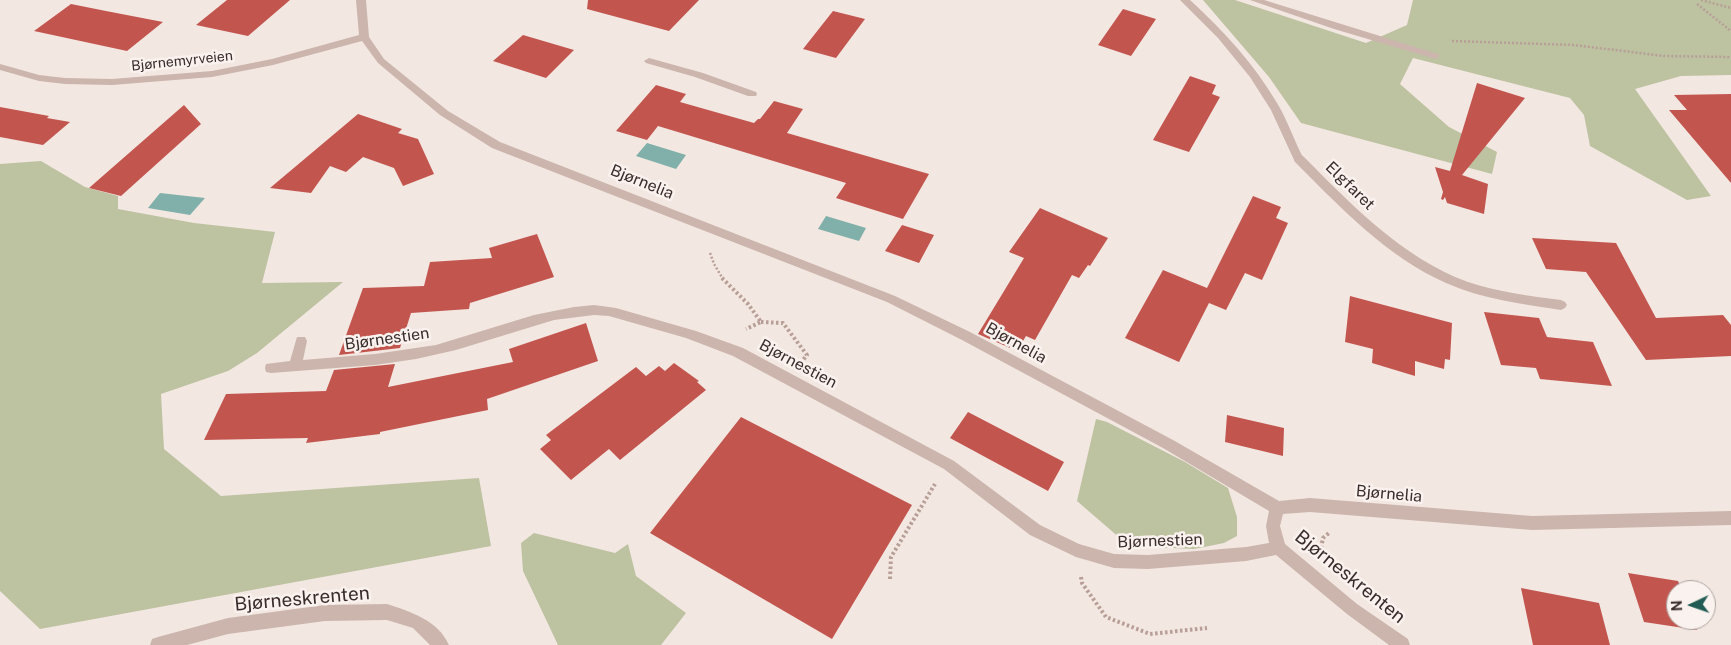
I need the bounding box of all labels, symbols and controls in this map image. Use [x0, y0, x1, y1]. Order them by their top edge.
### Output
street label: Bjørnemyrveien [130, 47, 234, 75]
street label: Elgfaret [1321, 158, 1379, 214]
street label: Bjørnelia [608, 161, 676, 203]
street label: Bjørnelia [982, 319, 1050, 367]
street label: Bjørnestien [343, 324, 431, 354]
street label: Bjørnestien [756, 336, 840, 392]
street label: Bjørnelia [1355, 482, 1423, 506]
street label: Bjørneskrenten [1290, 525, 1410, 629]
street label: Bjørnestien [1117, 530, 1203, 552]
north arrow [1666, 580, 1716, 630]
street label: Bjørneskrenten [233, 582, 371, 616]
text: N [1669, 600, 1685, 612]

